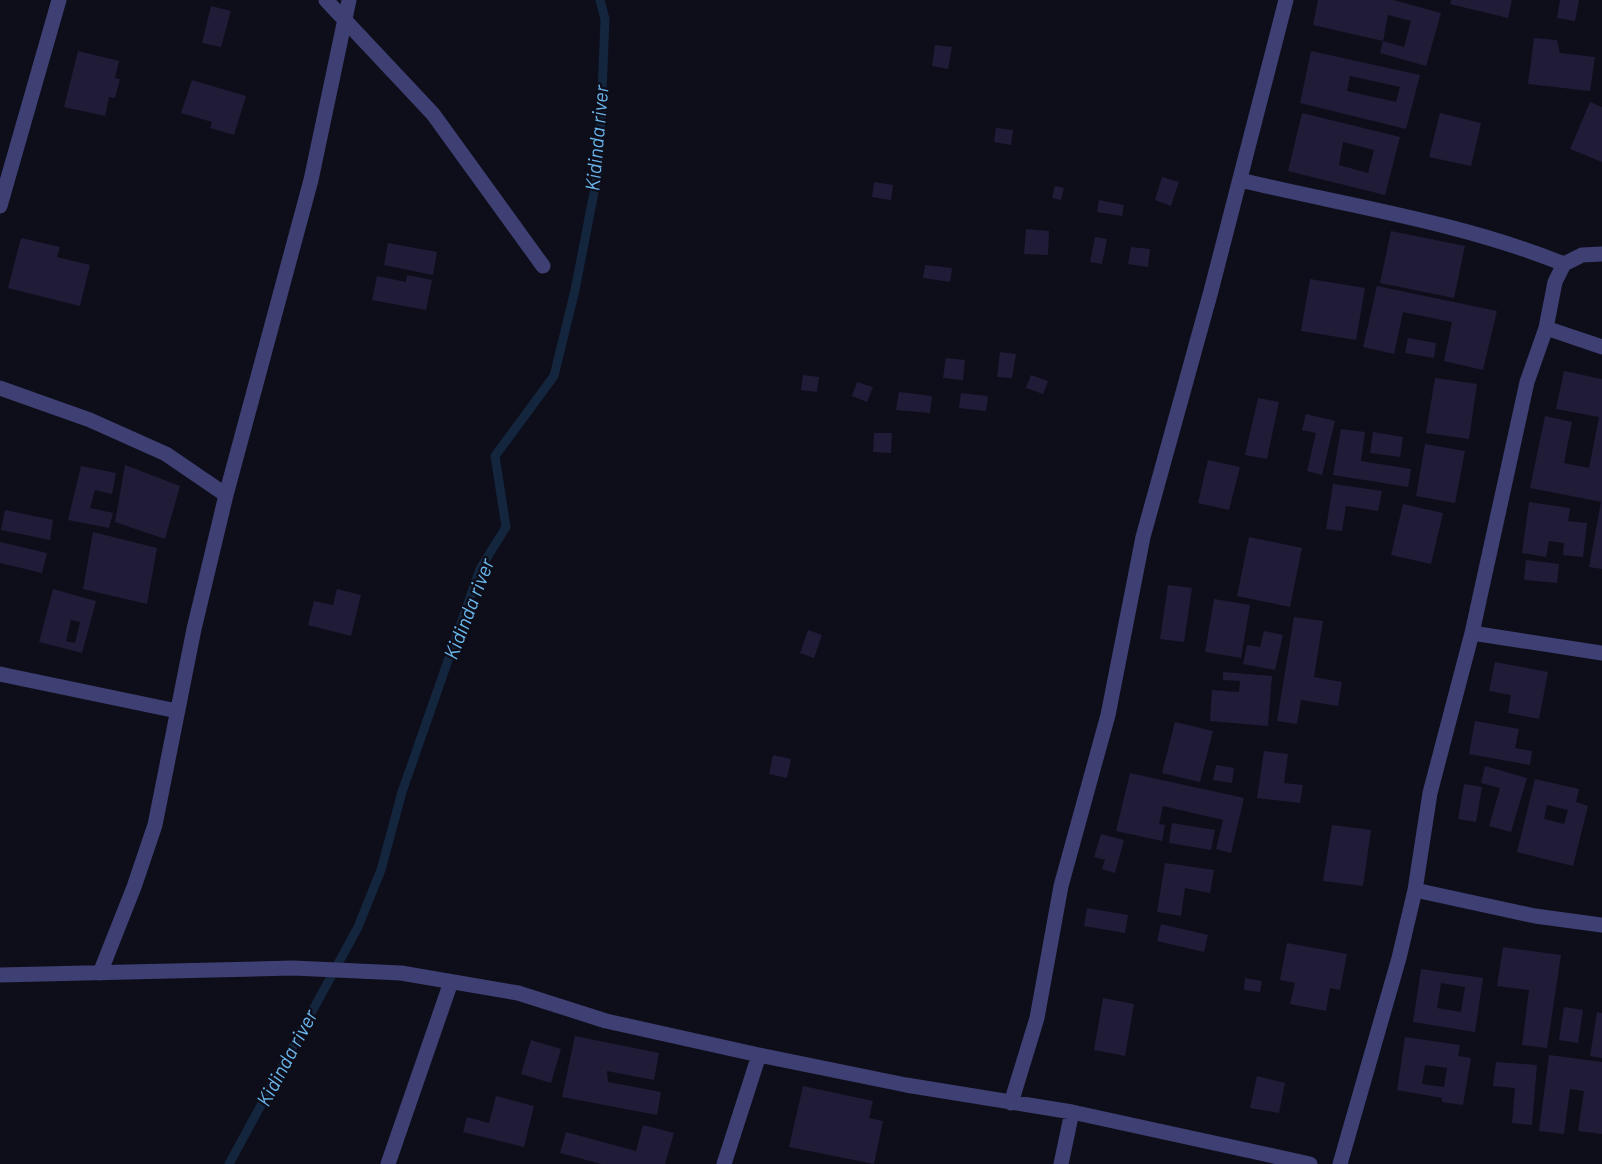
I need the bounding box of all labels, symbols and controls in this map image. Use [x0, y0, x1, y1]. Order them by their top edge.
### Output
water label: Kidinda river [579, 83, 613, 192]
water label: Kidinda river [438, 554, 499, 662]
water label: Kidinda river [251, 1004, 322, 1110]

